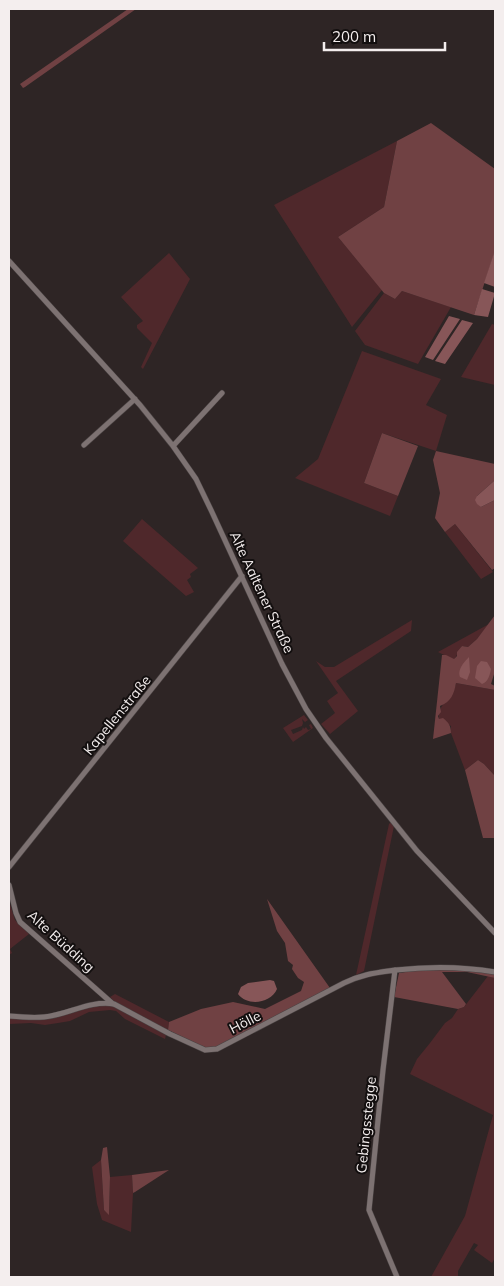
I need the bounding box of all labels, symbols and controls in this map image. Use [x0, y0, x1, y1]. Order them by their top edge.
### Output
scale bar [324, 20, 445, 52]
text: 200 m [332, 27, 376, 46]
street label: Alte Aaltener Straße [226, 528, 298, 656]
street label: Kapellenstraße [79, 671, 155, 759]
street label: Alte Büdding [24, 906, 98, 976]
street label: Hölle [226, 1006, 264, 1038]
street label: Gebingsstegge [352, 1076, 380, 1174]

